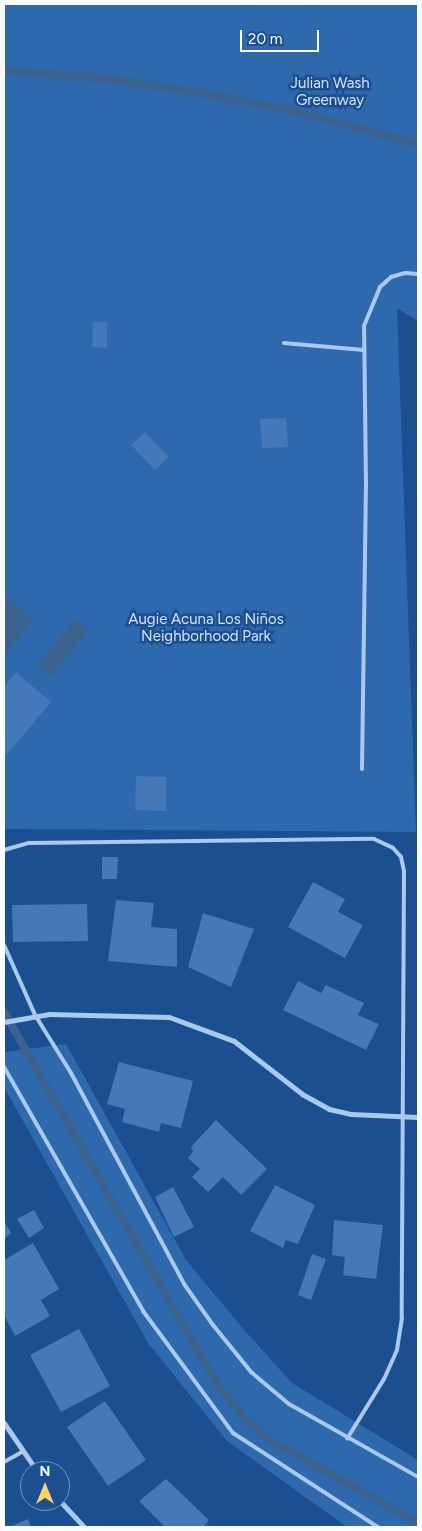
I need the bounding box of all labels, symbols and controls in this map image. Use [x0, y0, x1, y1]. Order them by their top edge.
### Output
scale bar [242, 20, 321, 52]
text: 20 m [248, 30, 282, 48]
park label: Julian Wash Greenway [290, 74, 370, 109]
park label: Augie Acuna Los Niños Neighborhood Park [128, 610, 284, 645]
north arrow [20, 1461, 70, 1511]
text: N [40, 1463, 50, 1480]

